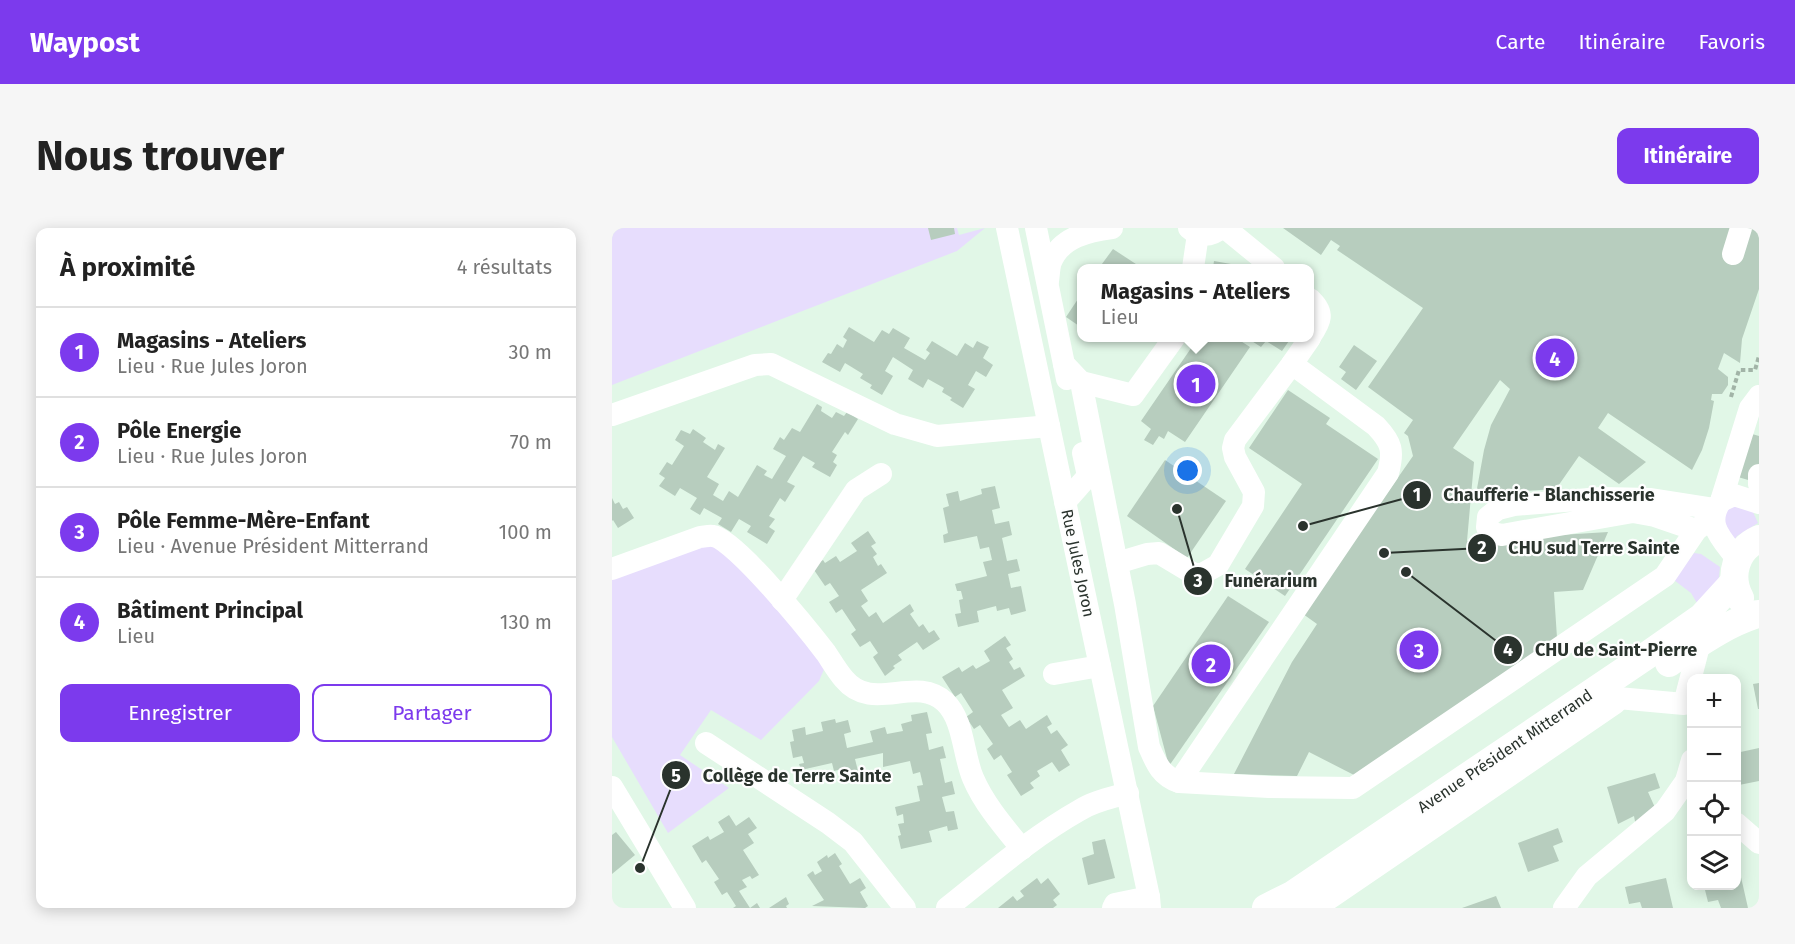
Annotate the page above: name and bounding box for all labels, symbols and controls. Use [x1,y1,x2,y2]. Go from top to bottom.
text: Waypost [30,26,140,59]
text: Carte [1496,29,1545,55]
text: Itinéraire [1578,29,1665,55]
text: Favoris [1698,29,1765,55]
button: Itinéraire [1617,128,1759,184]
text: Nous trouver [36,131,284,181]
text: À proximité [60,252,195,283]
text: 4 résultats [457,255,552,279]
popup [1077,264,1314,342]
text: Magasins - Ateliers [1101,278,1290,305]
text: Lieu [1101,305,1139,329]
text: Magasins - Ateliers [117,327,306,354]
pin: 4 [1536,336,1574,380]
text: 1 [75,340,84,364]
text: 30 m [508,340,552,364]
text: Lieu · Rue Jules Joron [117,354,308,378]
pin: 1 [1176,362,1216,406]
text: Pôle Energie [117,417,241,444]
text: 2 [74,430,85,454]
text: 70 m [510,430,552,454]
text: Lieu · Rue Jules Joron [117,444,308,468]
your location [1173,456,1202,485]
callout: Chaufferie - Blanchisserie [1402,477,1667,513]
text: 1 [1413,484,1421,506]
text: Chaufferie - Blanchisserie [1443,484,1655,506]
text: Pôle Femme-Mère-Enfant [117,507,370,534]
street label: Rue Jules Joron [1057,507,1099,619]
text: 3 [74,520,85,544]
text: 100 m [499,520,552,544]
callout: CHU sud Terre Sainte [1467,530,1692,566]
text: Lieu · Avenue Président Mitterrand [117,534,429,558]
text: 2 [1477,537,1487,559]
text: CHU sud Terre Sainte [1508,537,1680,559]
callout: Funérarium [1183,563,1330,599]
text: 3 [1192,570,1203,592]
text: Funérarium [1225,570,1318,592]
text: Bâtiment Principal [117,597,303,624]
text: 4 [74,610,85,634]
text: 130 m [500,610,552,634]
text: Lieu [117,624,155,648]
pin: 3 [1400,628,1438,672]
callout: CHU de Saint-Pierre [1493,632,1709,668]
text: 4 [1503,639,1513,661]
text: CHU de Saint-Pierre [1535,639,1697,661]
pin: 2 [1192,642,1230,686]
map controls [1687,674,1741,890]
button: + [1687,674,1741,728]
button: Enregistrer [60,684,300,742]
button: Partager [312,684,552,742]
street label: Avenue Président Mitterrand [1414,685,1596,817]
button: − [1687,728,1741,782]
callout: Collège de Terre Sainte [661,757,903,793]
text: 5 [671,765,681,787]
text: Collège de Terre Sainte [703,765,891,787]
button: locate [1687,782,1741,836]
button: layers [1687,836,1741,890]

